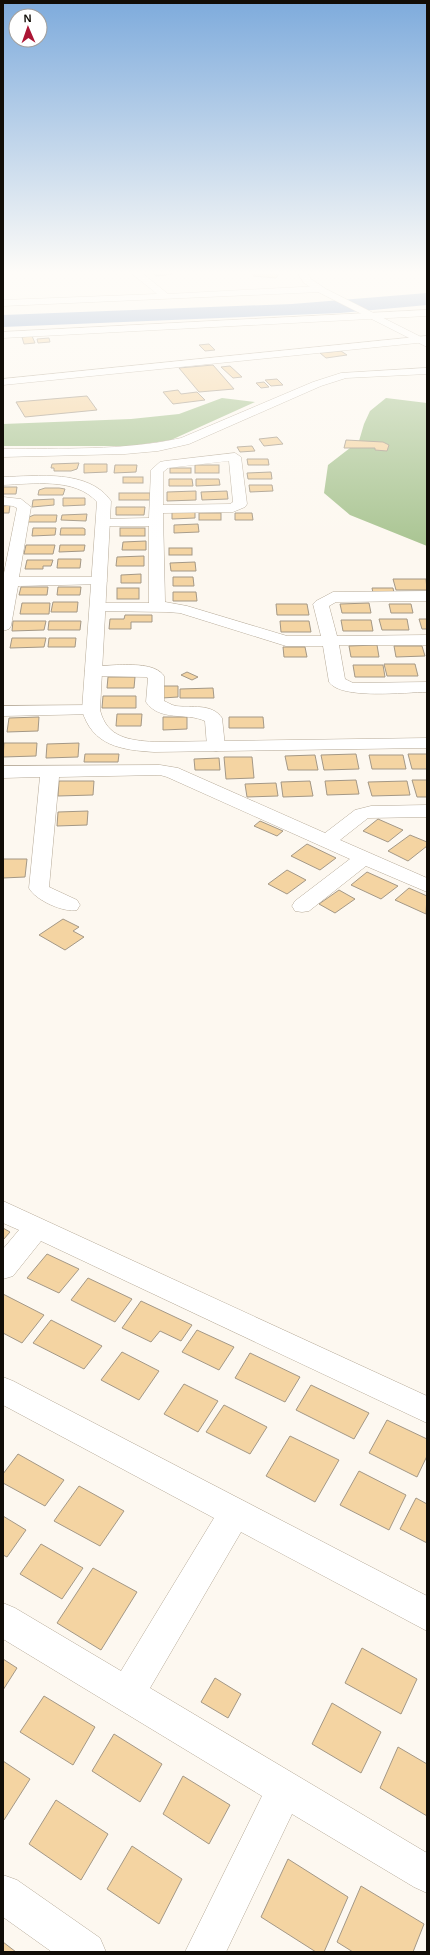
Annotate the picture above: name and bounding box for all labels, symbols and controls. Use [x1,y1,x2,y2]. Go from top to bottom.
north arrow [8,8,48,48]
text: N [23,12,32,24]

